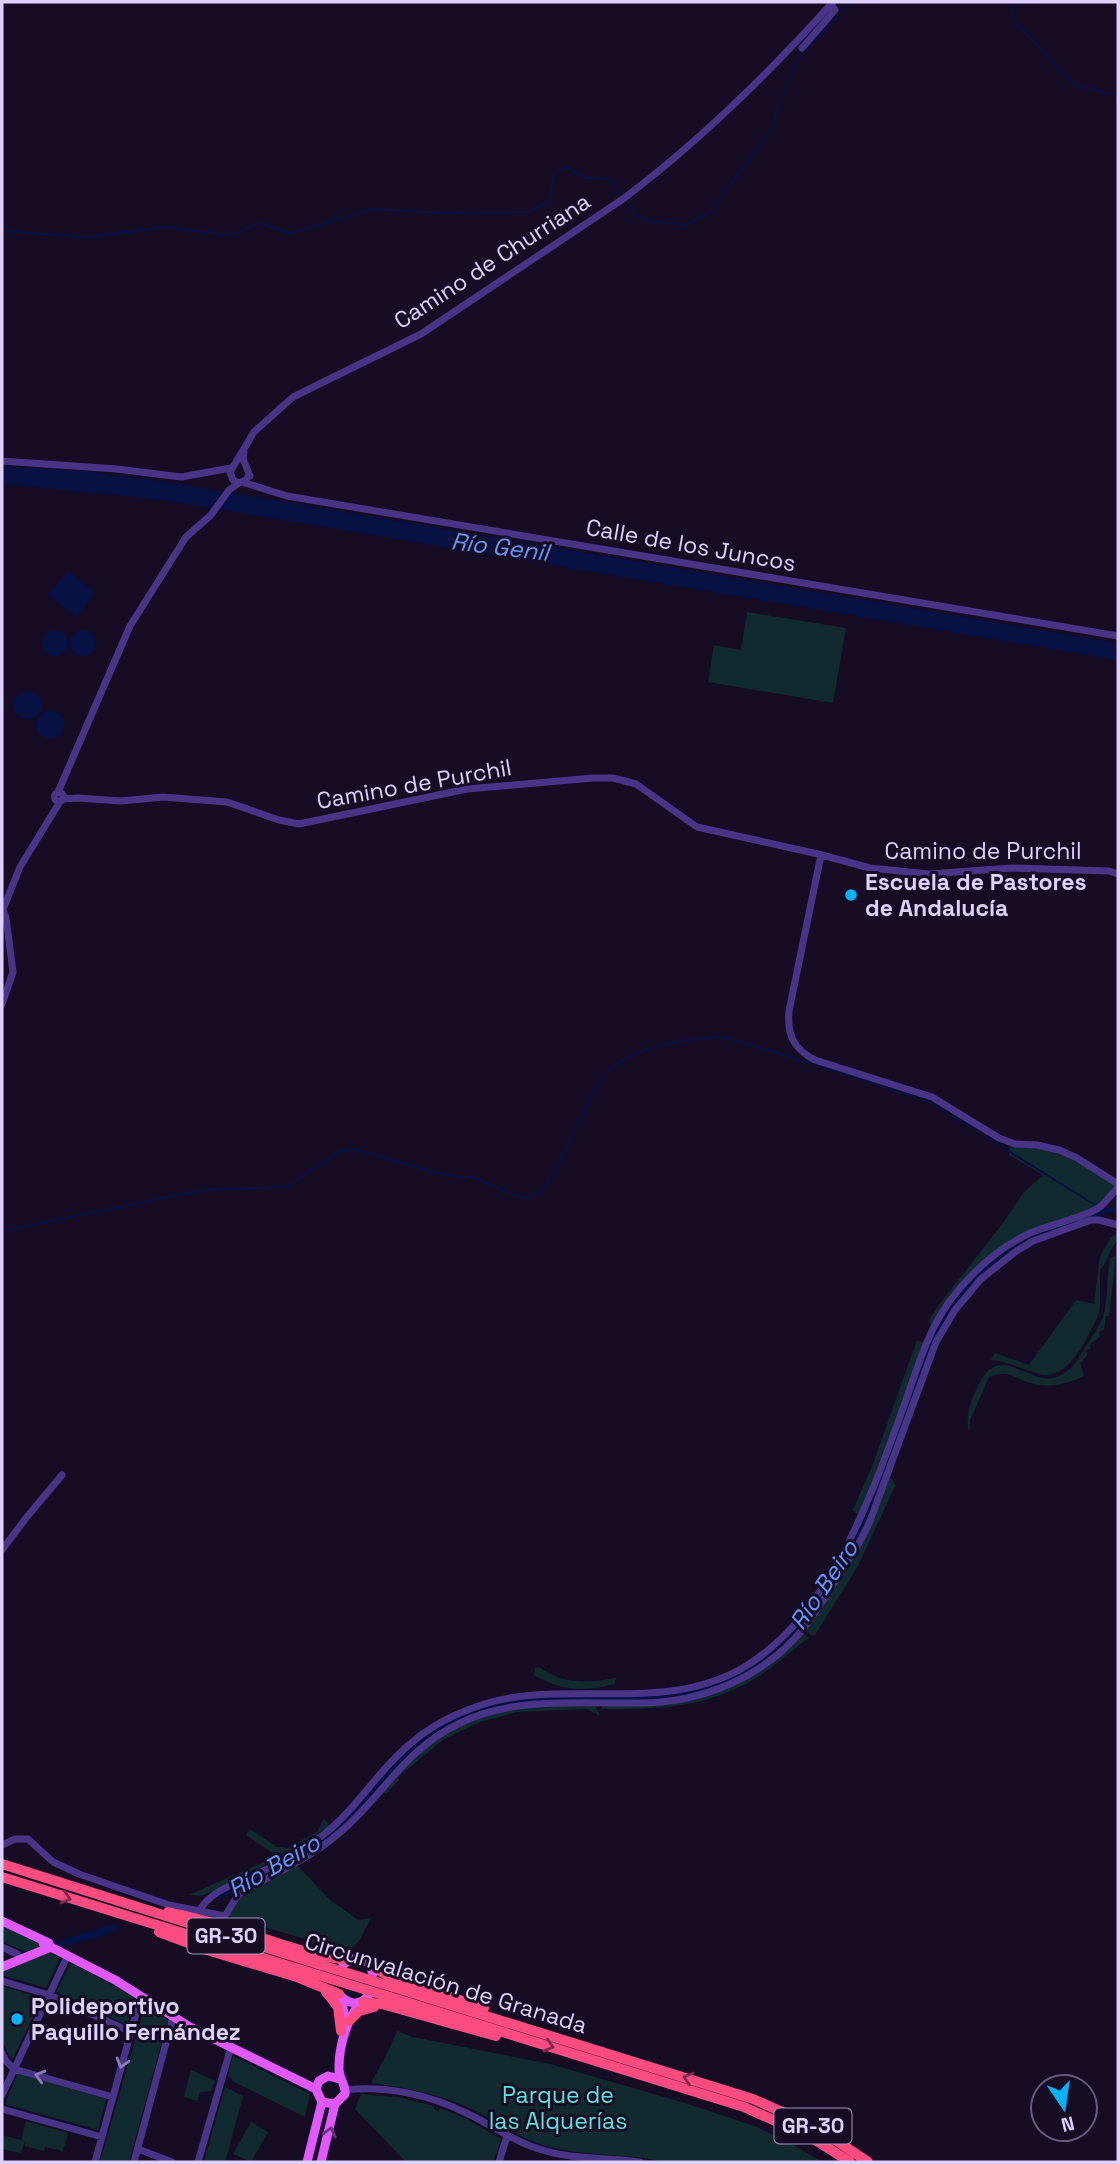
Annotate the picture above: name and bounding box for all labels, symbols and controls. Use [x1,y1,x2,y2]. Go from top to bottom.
street label: Camino de Churriana [388,186,596,336]
street label: Calle de los Juncos [584,512,798,578]
water label: Río Genil [449,525,554,568]
street label: Camino de Purchil [314,752,514,816]
street label: Camino de Purchil [884,836,1082,866]
place label: Escuela de Pastores de Andalucía [865,867,1087,923]
marker: Escuela de Pastores de Andalucía [843,887,859,903]
water label: Río Beiro [782,1533,865,1635]
water label: Río Beiro [222,1826,326,1904]
one-way arrow [60,1890,72,1905]
road number: GR-30 [188,1918,264,1954]
street label: Circunvalación de Granada [301,1926,591,2040]
place label: Polideportivo Paquillo Fernández [31,1991,241,2047]
marker: Polideportivo Paquillo Fernández [9,2011,25,2027]
one-way arrow [543,2038,555,2053]
one-way arrow [116,2057,131,2069]
one-way arrow [34,2070,46,2084]
one-way arrow [682,2071,694,2086]
north arrow [1029,2073,1099,2143]
park label: Parque de las Alquerías [489,2080,627,2136]
road number: GR-30 [774,2108,852,2144]
text: N [1059,2110,1077,2138]
one-way arrow [322,2126,336,2138]

